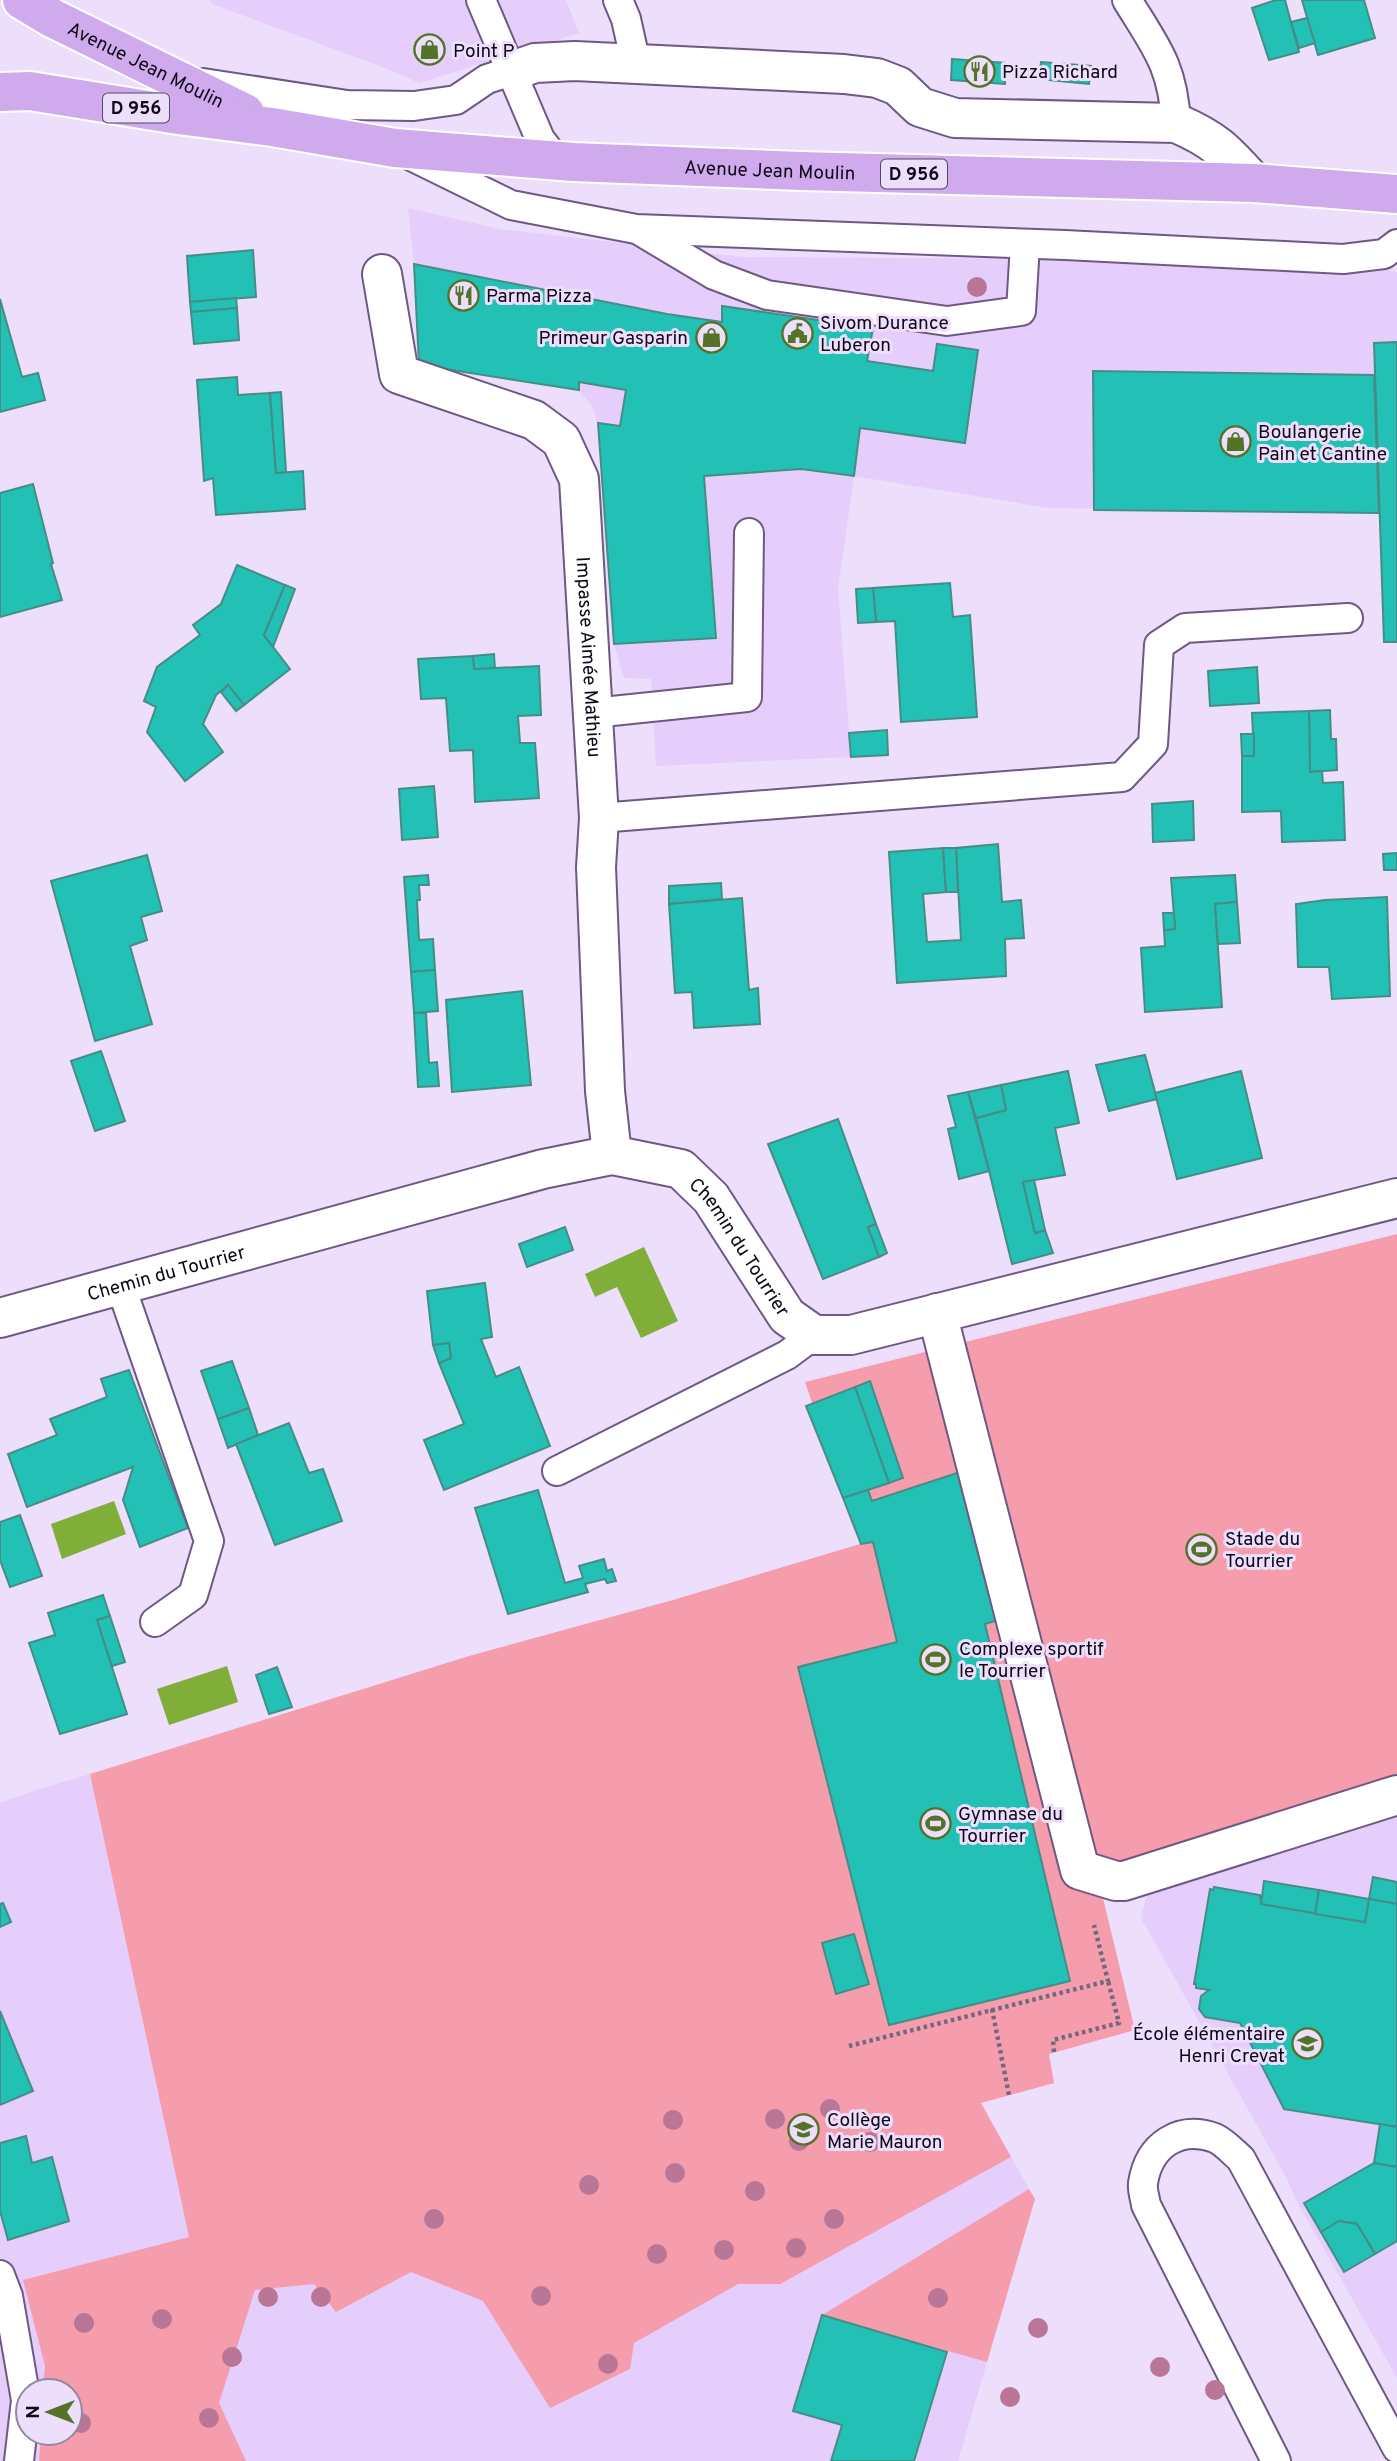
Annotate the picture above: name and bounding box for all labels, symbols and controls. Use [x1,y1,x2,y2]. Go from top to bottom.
street label: Avenue Jean Moulin [63,18,227,115]
shop icon: Point P [413,33,447,67]
place label: Point P [453,40,515,64]
restaurant icon: Pizza Richard [962,54,996,88]
place label: Pizza Richard [1002,61,1118,85]
road number: D 956 [103,94,169,122]
street label: Avenue Jean Moulin [684,156,856,186]
road number: D 956 [881,160,947,188]
restaurant icon: Parma Pizza [446,278,480,312]
place label: Parma Pizza [486,285,592,309]
place label: Sivom Durance Luberon [820,312,949,358]
public building icon: Sivom Durance Luberon [780,316,814,350]
shop icon: Primeur Gasparin [694,320,728,354]
place label: Primeur Gasparin [539,327,688,351]
place label: Boulangerie Pain et Cantine [1258,421,1387,467]
shop icon: Boulangerie Pain et Cantine [1218,425,1252,459]
street label: Impasse Aimée Mathieu [570,556,605,758]
street label: Chemin du Tourrier [683,1173,794,1322]
street label: Chemin du Tourrier [85,1241,249,1308]
place label: Stade du Tourrier [1225,1528,1300,1574]
sports icon: Stade du Tourrier [1185,1532,1219,1566]
place label: Complexe sportif le Tourrier [959,1638,1104,1684]
sports icon: Complexe sportif le Tourrier [919,1642,953,1676]
place label: Gymnase du Tourrier [958,1803,1063,1849]
sports icon: Gymnase du Tourrier [918,1807,952,1841]
place label: École élémentaire Henri Crevat [1133,2022,1285,2069]
school or university icon: École élémentaire Henri Crevat [1291,2027,1325,2061]
place label: Collège Marie Mauron [827,2109,942,2155]
school or university icon: Collège Marie Mauron [787,2113,821,2147]
north arrow [14,2377,84,2447]
text: N [22,2405,46,2419]

